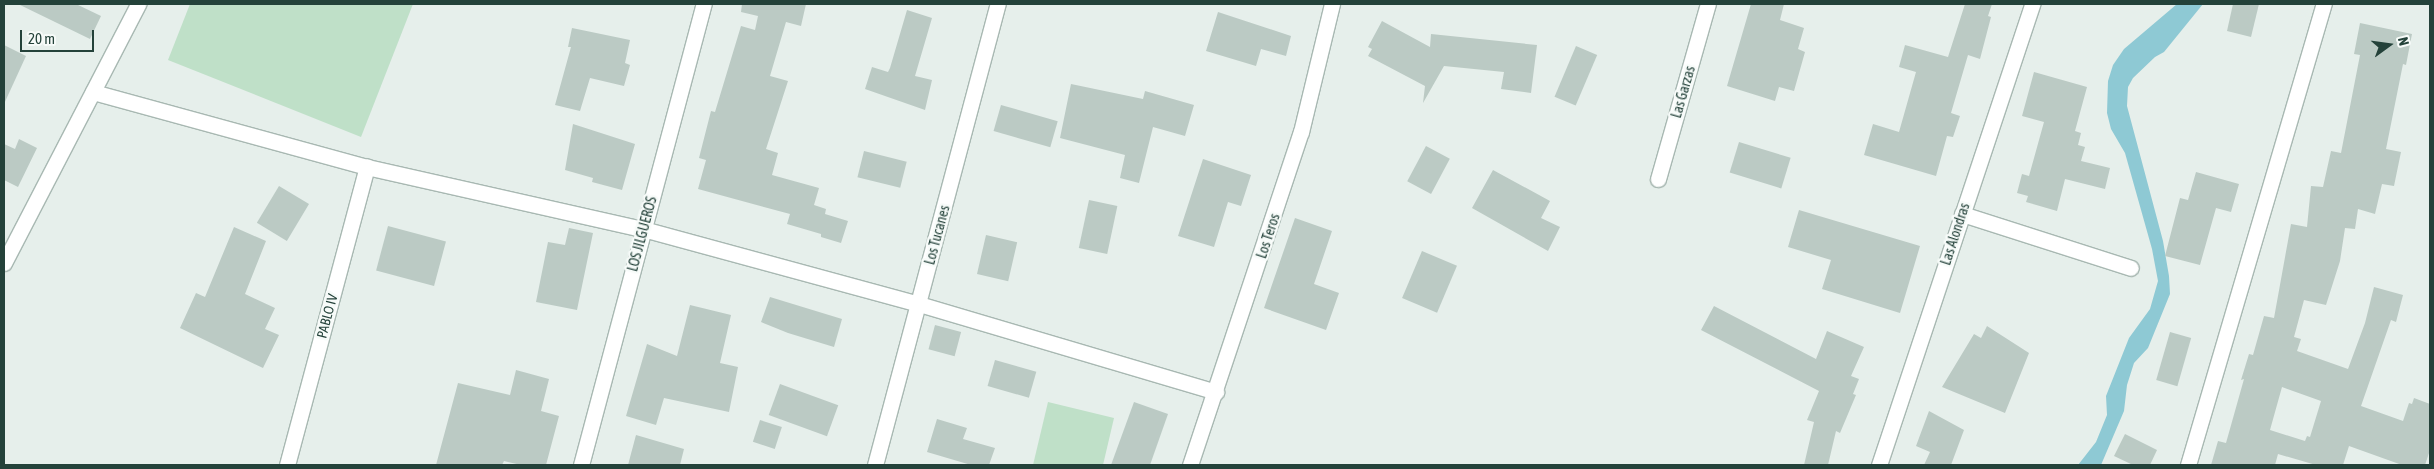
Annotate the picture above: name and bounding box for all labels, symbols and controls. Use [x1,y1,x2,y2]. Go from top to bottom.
scale bar [22,20,96,52]
north arrow [2364,20,2414,70]
text: 20 m [28,30,55,47]
text: N [2395,35,2412,47]
street label: Las Garzas [1668,64,1698,120]
street label: LOS JILGUEROS [624,195,660,273]
street label: Las Alondras [1937,201,1973,267]
street label: Los Tucanes [921,203,953,267]
street label: Los Teros [1253,211,1283,261]
street label: PABLO IV [313,292,341,340]

